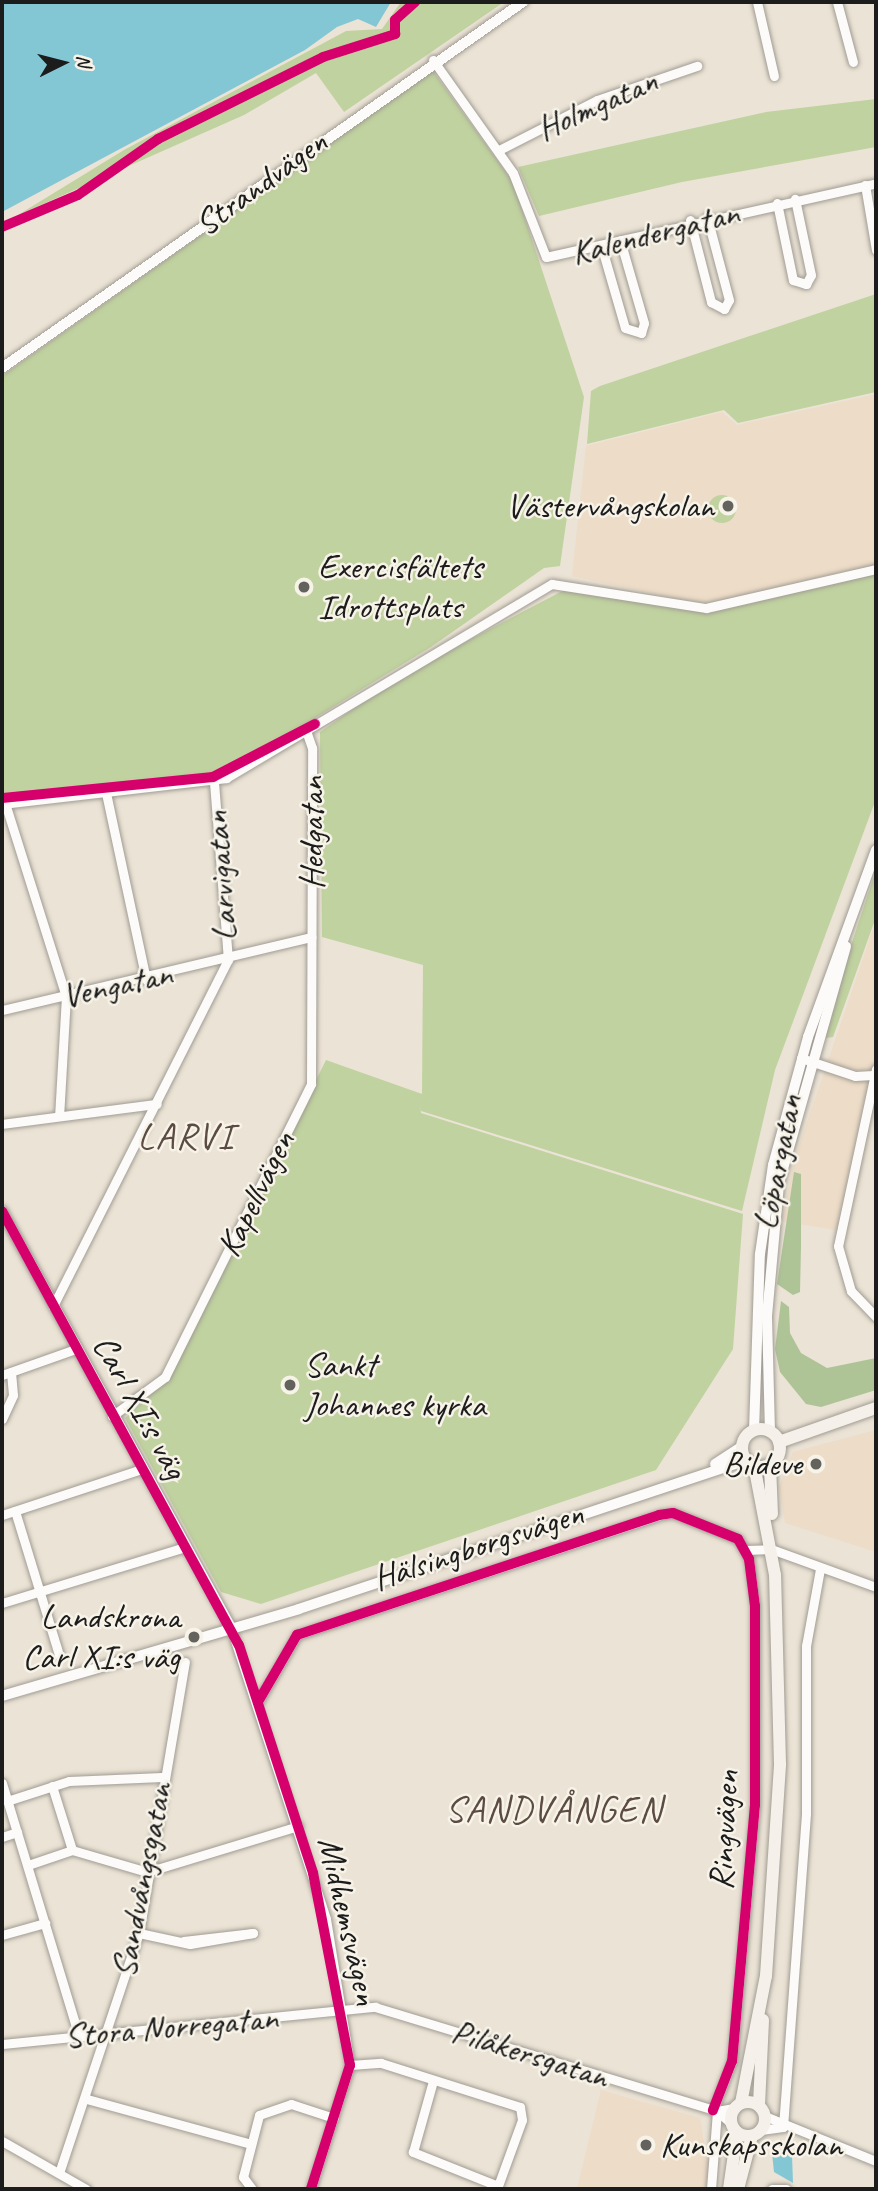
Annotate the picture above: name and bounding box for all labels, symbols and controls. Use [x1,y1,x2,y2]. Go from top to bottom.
north arrow [28,28,98,98]
text: N [71,54,96,68]
street label: Holmgatan [530,60,664,150]
street label: Strandvägen [187,121,335,245]
street label: Kalendergatan [567,192,743,274]
place label: Västervångskolan [506,485,714,527]
marker: Västervångskolan [720,498,736,514]
place label: Exercisfältets Idrottsplats [318,546,482,628]
marker: Exercisfältets Idrottsplats [296,579,312,595]
street label: Hedgatan [291,777,333,889]
street label: Larvigatan [196,810,246,942]
street label: Vengatan [58,953,176,1017]
street label: Löpargatan [744,1091,812,1233]
district label: LARVI [139,1114,233,1158]
street label: Kapellvägen [208,1124,304,1264]
street label: Carl XI:s väg [83,1328,197,1486]
place label: Sankt Johannes kyrka [304,1344,486,1426]
marker: Sankt Johannes kyrka [282,1377,298,1393]
place label: Bildeve [723,1443,802,1485]
marker: Bildeve [808,1456,824,1472]
street label: Hälsingborgsvägen [368,1492,588,1600]
place label: Landskrona Carl XI:s väg [23,1596,180,1678]
marker: Landskrona Carl XI:s väg [186,1629,202,1645]
street label: Ringvägen [700,1769,748,1891]
street label: Sandvångsgatan [103,1779,181,1981]
district label: SANDVÅNGEN [447,1787,661,1831]
street label: Midhemsvägen [308,1833,388,2009]
street label: Stora Norregatan [62,1997,280,2057]
street label: Pilåkersgatan [447,2010,613,2098]
place label: Kunskapsskolan [660,2124,842,2166]
marker: Kunskapsskolan [638,2137,654,2153]

